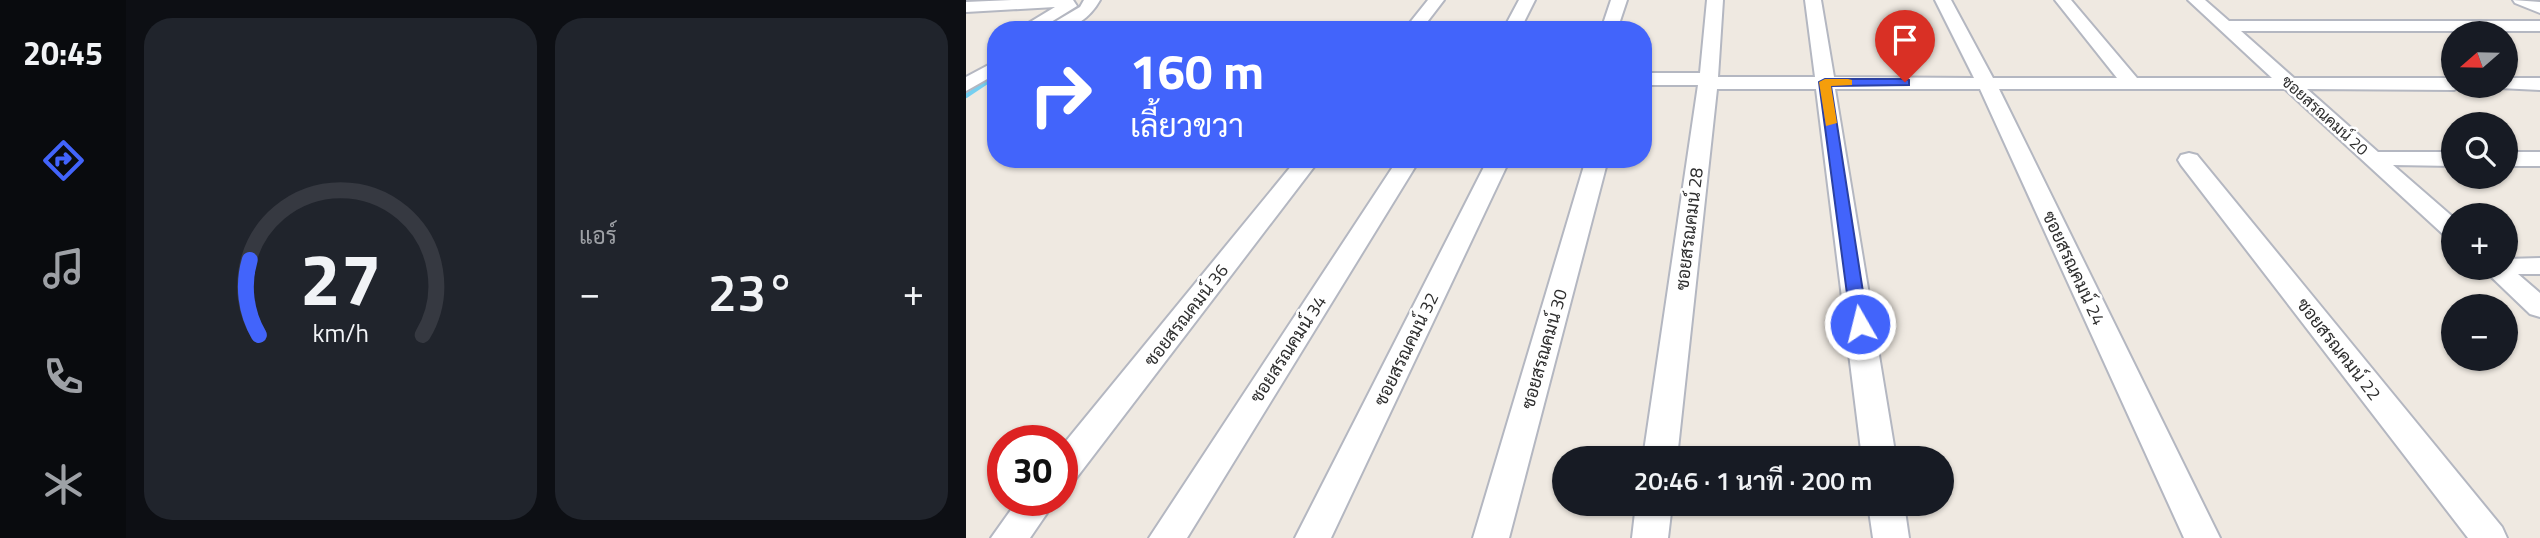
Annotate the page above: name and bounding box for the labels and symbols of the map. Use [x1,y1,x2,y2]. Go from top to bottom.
pin [1875,10,1935,82]
north arrow [2441,21,2518,98]
street label: ซอยสรณคมน์ 20 [2276,69,2374,161]
street label: ซอยสรณคมน์ 28 [1668,166,1710,292]
street label: ซอยสรณคมน์ 24 [2036,206,2112,330]
street label: ซอยสรณคมน์ 36 [1137,258,1235,372]
street label: ซอยสรณคมน์ 30 [1514,286,1574,412]
position arrow [1823,287,1897,361]
street label: ซอยสรณคมน์ 32 [1367,288,1445,410]
street label: ซอยสรณคมน์ 34 [1243,290,1333,408]
street label: ซอยสรณคมน์ 22 [2290,292,2388,406]
speed limit sign: 30 [987,425,1078,516]

